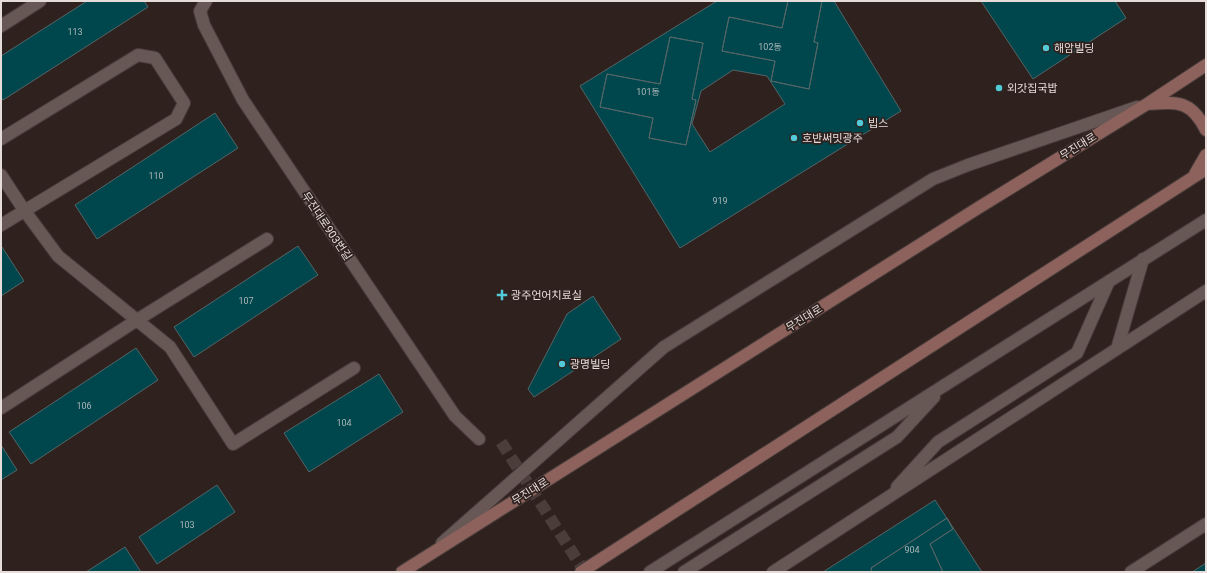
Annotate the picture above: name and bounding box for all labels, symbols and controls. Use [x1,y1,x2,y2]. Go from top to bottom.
house number: 113 [67,27,83,37]
house number: 102동 [758,42,782,52]
place label: 해암빌딩 [1054,42,1094,55]
marker: 해암빌딩 [1041,43,1051,53]
place label: 외갓집국밥 [1007,82,1058,95]
marker: 외갓집국밥 [994,83,1004,93]
house number: 101동 [636,87,660,97]
place label: 빕스 [868,117,888,130]
marker: 빕스 [855,118,865,128]
street label: 무진대로 [1058,130,1099,163]
place label: 호반써밋광주 [802,132,863,145]
marker: 호반써밋광주 [789,133,799,143]
house number: 110 [148,171,164,181]
street label: 무진대로903번길 [299,190,354,263]
house number: 919 [712,196,728,206]
marker: 광주언어치료실 [496,289,508,301]
place label: 광주언어치료실 [511,289,582,302]
house number: 107 [238,296,254,306]
street label: 무진대로 [784,302,825,335]
place label: 광명빌딩 [570,358,610,371]
marker: 광명빌딩 [557,359,567,369]
house number: 106 [76,401,92,411]
house number: 104 [336,418,352,428]
street label: 무진대로 [510,475,551,508]
house number: 103 [179,520,195,530]
house number: 904 [904,545,920,555]

